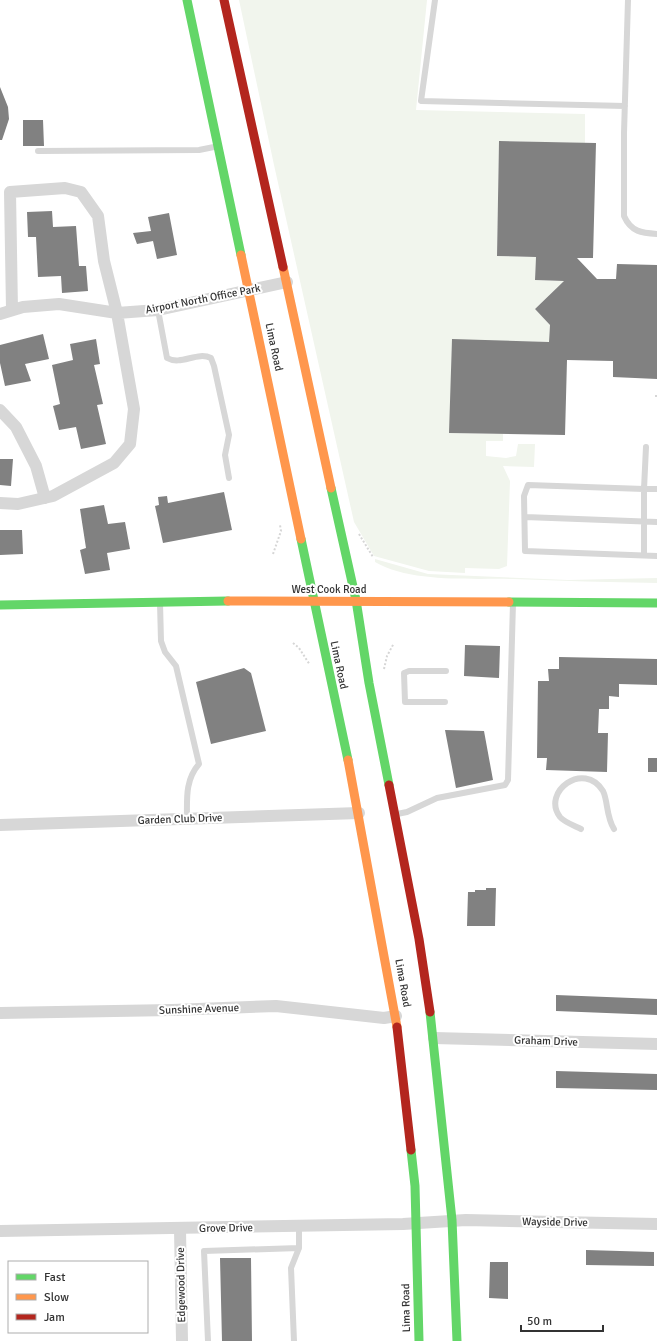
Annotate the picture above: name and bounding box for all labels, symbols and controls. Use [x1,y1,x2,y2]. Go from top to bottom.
street label: Airport North Office Park [144,281,262,317]
street label: Lima Road [263,322,285,372]
street label: West Cook Road [292,583,367,596]
street label: Lima Road [328,640,350,690]
street label: Garden Club Drive [137,811,223,827]
street label: Lima Road [392,958,414,1008]
street label: Sunshine Avenue [159,1001,239,1017]
street label: Graham Drive [514,1033,578,1049]
street label: Wayside Drive [522,1215,588,1229]
street label: Grove Drive [199,1221,253,1235]
street label: Edgewood Drive [174,1247,188,1323]
legend [8,1261,148,1333]
text: Fast [44,1270,65,1285]
street label: Lima Road [399,1283,413,1333]
text: Slow [44,1290,69,1305]
scale bar [521,1307,603,1333]
text: Jam [44,1310,65,1325]
text: 50 m [527,1314,552,1329]

